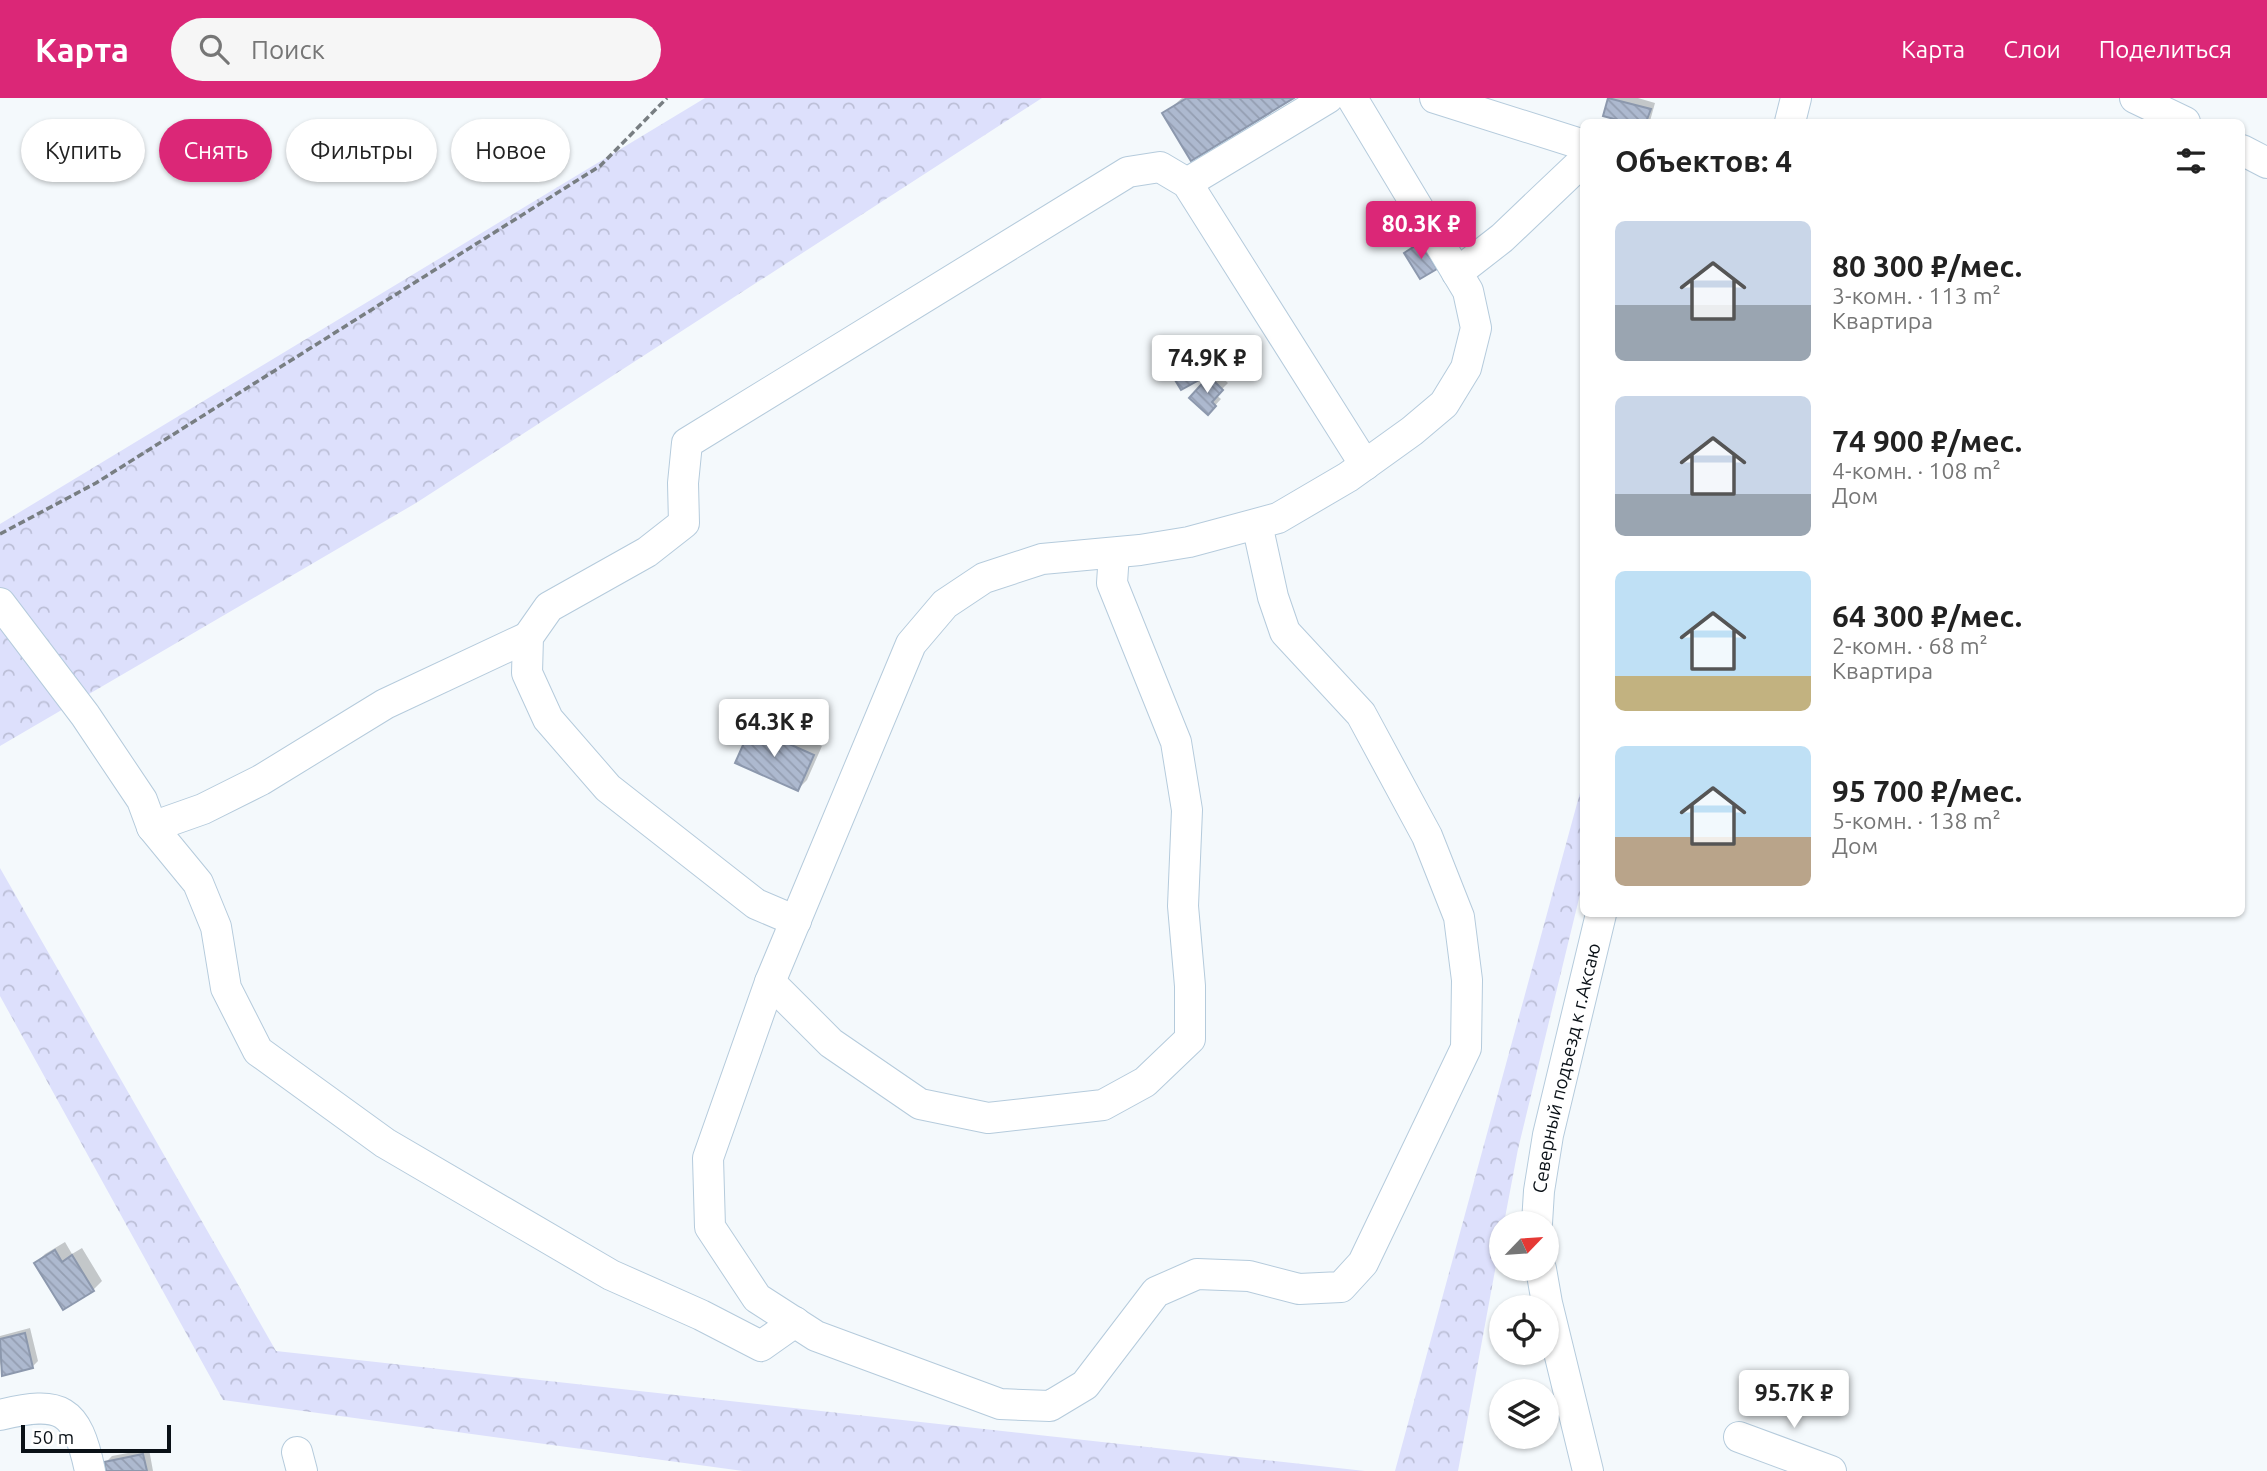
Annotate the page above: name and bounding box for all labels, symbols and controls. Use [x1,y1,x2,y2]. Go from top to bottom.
search box [171,18,661,81]
icon: search [195,30,233,68]
text: Карта [35,31,129,68]
text: Поиск [251,35,325,64]
text: Карта [1901,36,1965,63]
text: Слои [2003,36,2061,63]
text: Поделиться [2099,36,2232,63]
chip: Купить [21,119,145,182]
chip: Снять [159,119,272,182]
chip: Фильтры [286,119,437,182]
chip: Новое [451,119,570,182]
icon: filters [2172,142,2210,180]
text: Объектов: 4 [1615,144,1792,178]
pin: 80.3K ₽ [1356,202,1486,261]
text: 80.3K ₽ [1382,211,1460,236]
icon: home [1671,249,1755,333]
text: 80 300 ₽/мес. [1832,249,2022,283]
text: 3-комн. · 113 m² [1832,283,2001,308]
text: Квартира [1832,308,1933,333]
pin: 74.9K ₽ [1142,336,1272,395]
text: 74.9K ₽ [1168,345,1246,370]
icon: home [1671,424,1755,508]
text: 74 900 ₽/мес. [1832,424,2022,458]
text: 4-комн. · 108 m² [1832,458,2001,483]
text: Дом [1832,483,1878,508]
icon: home [1671,599,1755,683]
text: 64 300 ₽/мес. [1832,599,2022,633]
text: 2-комн. · 68 m² [1832,633,1988,658]
text: Квартира [1832,658,1933,683]
pin: 64.3K ₽ [709,700,839,759]
text: 64.3K ₽ [735,709,813,734]
icon: home [1671,774,1755,858]
text: 95 700 ₽/мес. [1832,774,2022,808]
text: 5-комн. · 138 m² [1832,808,2001,833]
text: Дом [1832,833,1878,858]
street label: Северный подъезд к г.Аксаю [1528,941,1605,1195]
north arrow [1489,1211,1559,1281]
map controls [1489,1211,1559,1449]
button: locate [1489,1295,1559,1365]
pin: 95.7K ₽ [1729,1370,1859,1430]
button: layers [1489,1379,1559,1449]
text: 95.7K ₽ [1755,1380,1833,1405]
scale bar [21,1422,172,1454]
text: 50 m [32,1426,74,1448]

